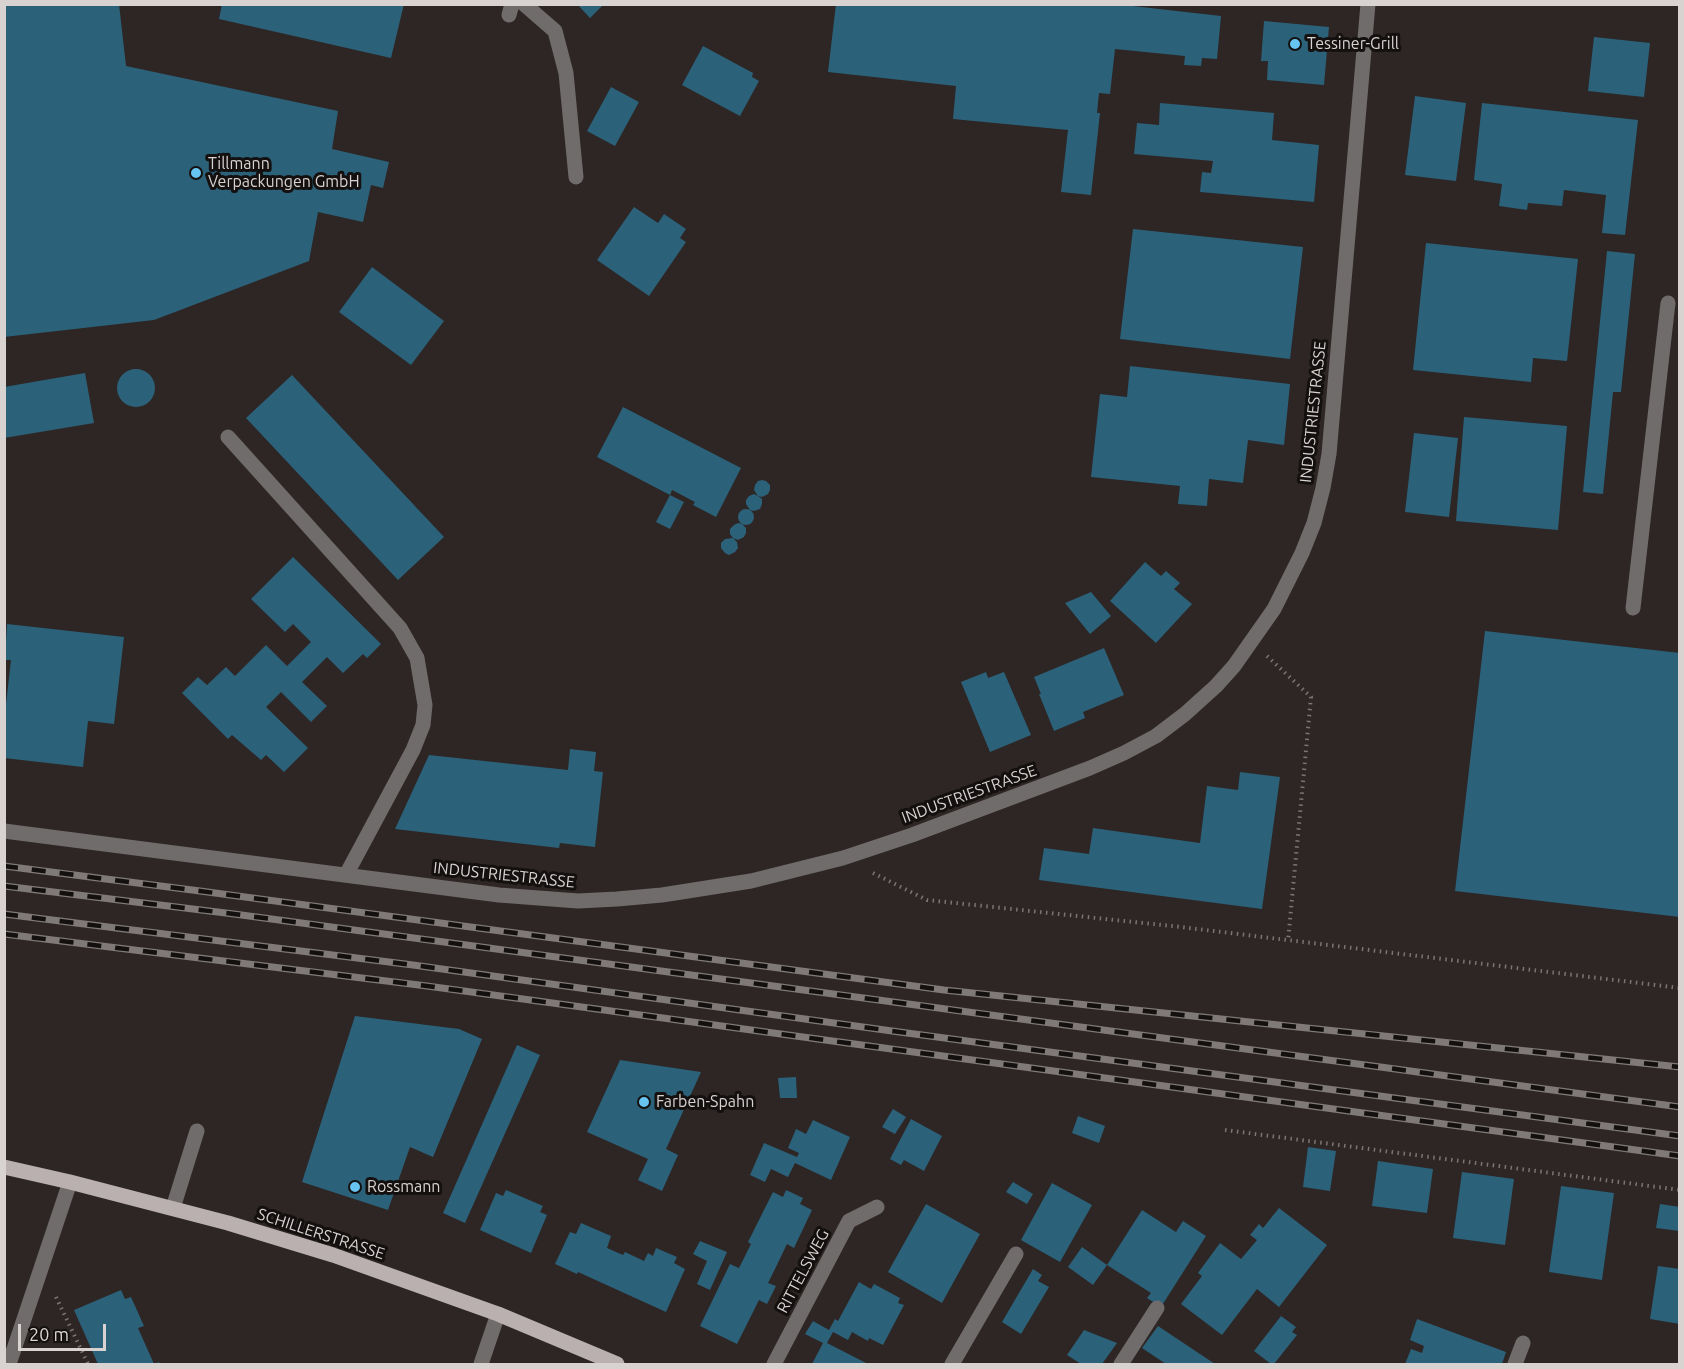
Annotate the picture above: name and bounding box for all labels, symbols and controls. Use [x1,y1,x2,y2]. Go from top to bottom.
place label: Tessiner-Grill [1307,34,1399,54]
marker: Tessiner-Grill [1288,37,1302,51]
place label: Tillmann Verpackungen GmbH [208,154,360,192]
marker: Tillmann Verpackungen GmbH [189,166,203,180]
street label: INDUSTRIESTRASSE [1296,340,1330,484]
street label: INDUSTRIESTRASSE [899,761,1039,827]
street label: INDUSTRIESTRASSE [432,858,576,892]
place label: Farben-Spahn [656,1092,754,1112]
marker: Farben-Spahn [637,1095,651,1109]
place label: Rossmann [367,1177,440,1197]
marker: Rossmann [348,1180,362,1194]
street label: SCHILLERSTRASSE [255,1204,387,1264]
street label: RITTELSWEG [773,1226,833,1316]
scale bar [21,1312,110,1350]
text: 20 m [29,1324,69,1344]

